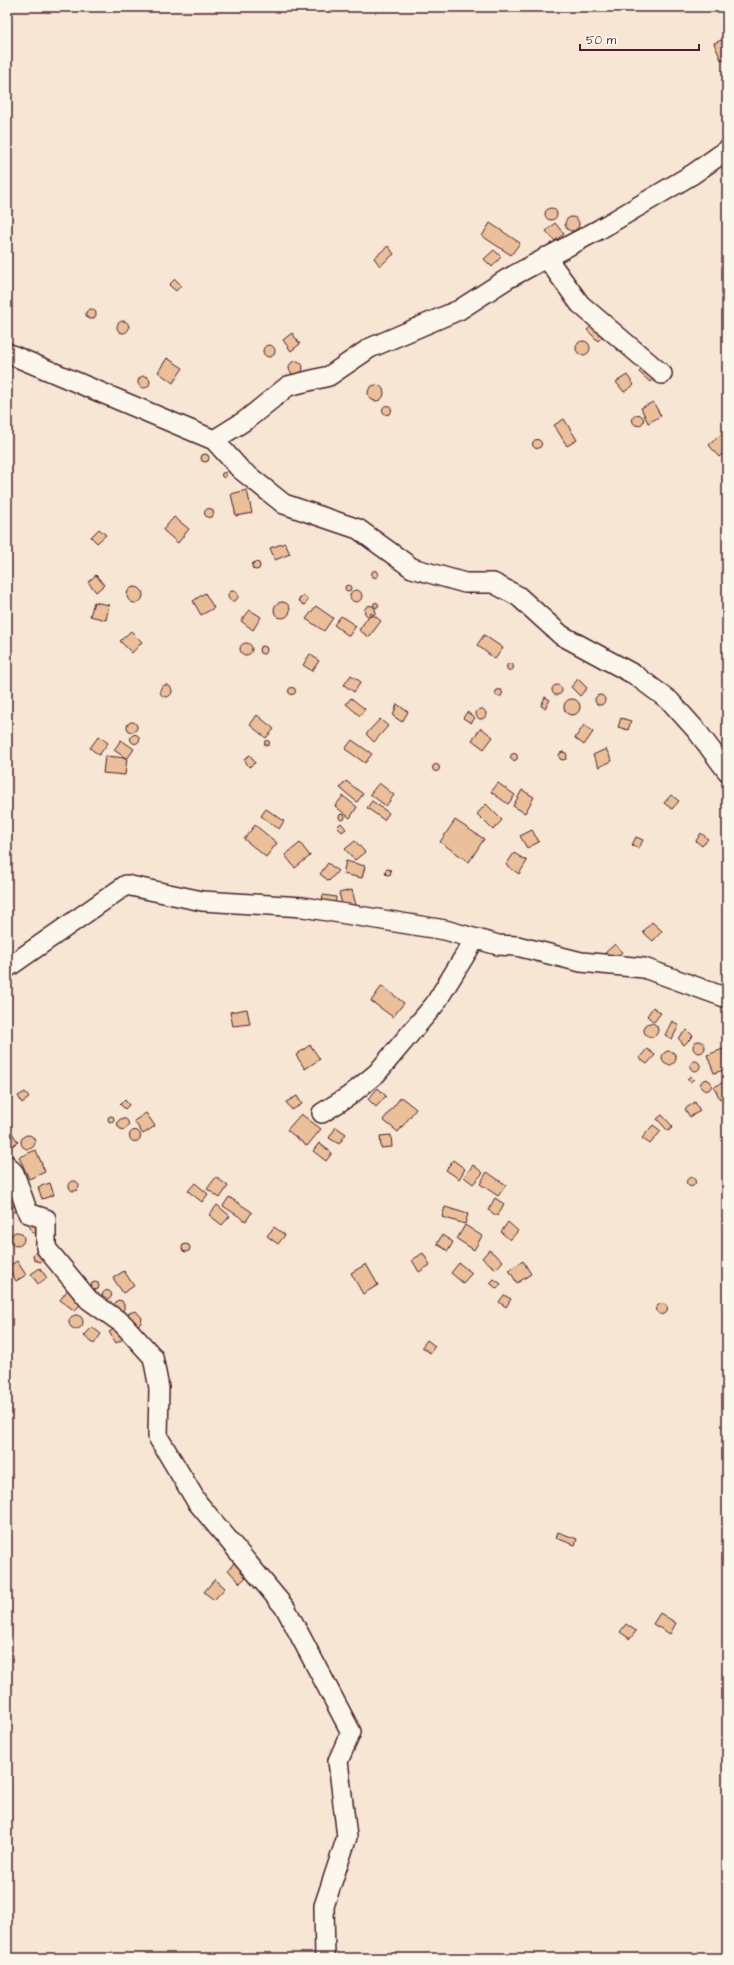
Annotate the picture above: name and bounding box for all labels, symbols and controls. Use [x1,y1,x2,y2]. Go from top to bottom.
scale bar [580,26,699,52]
text: 50 m [586,32,617,49]

